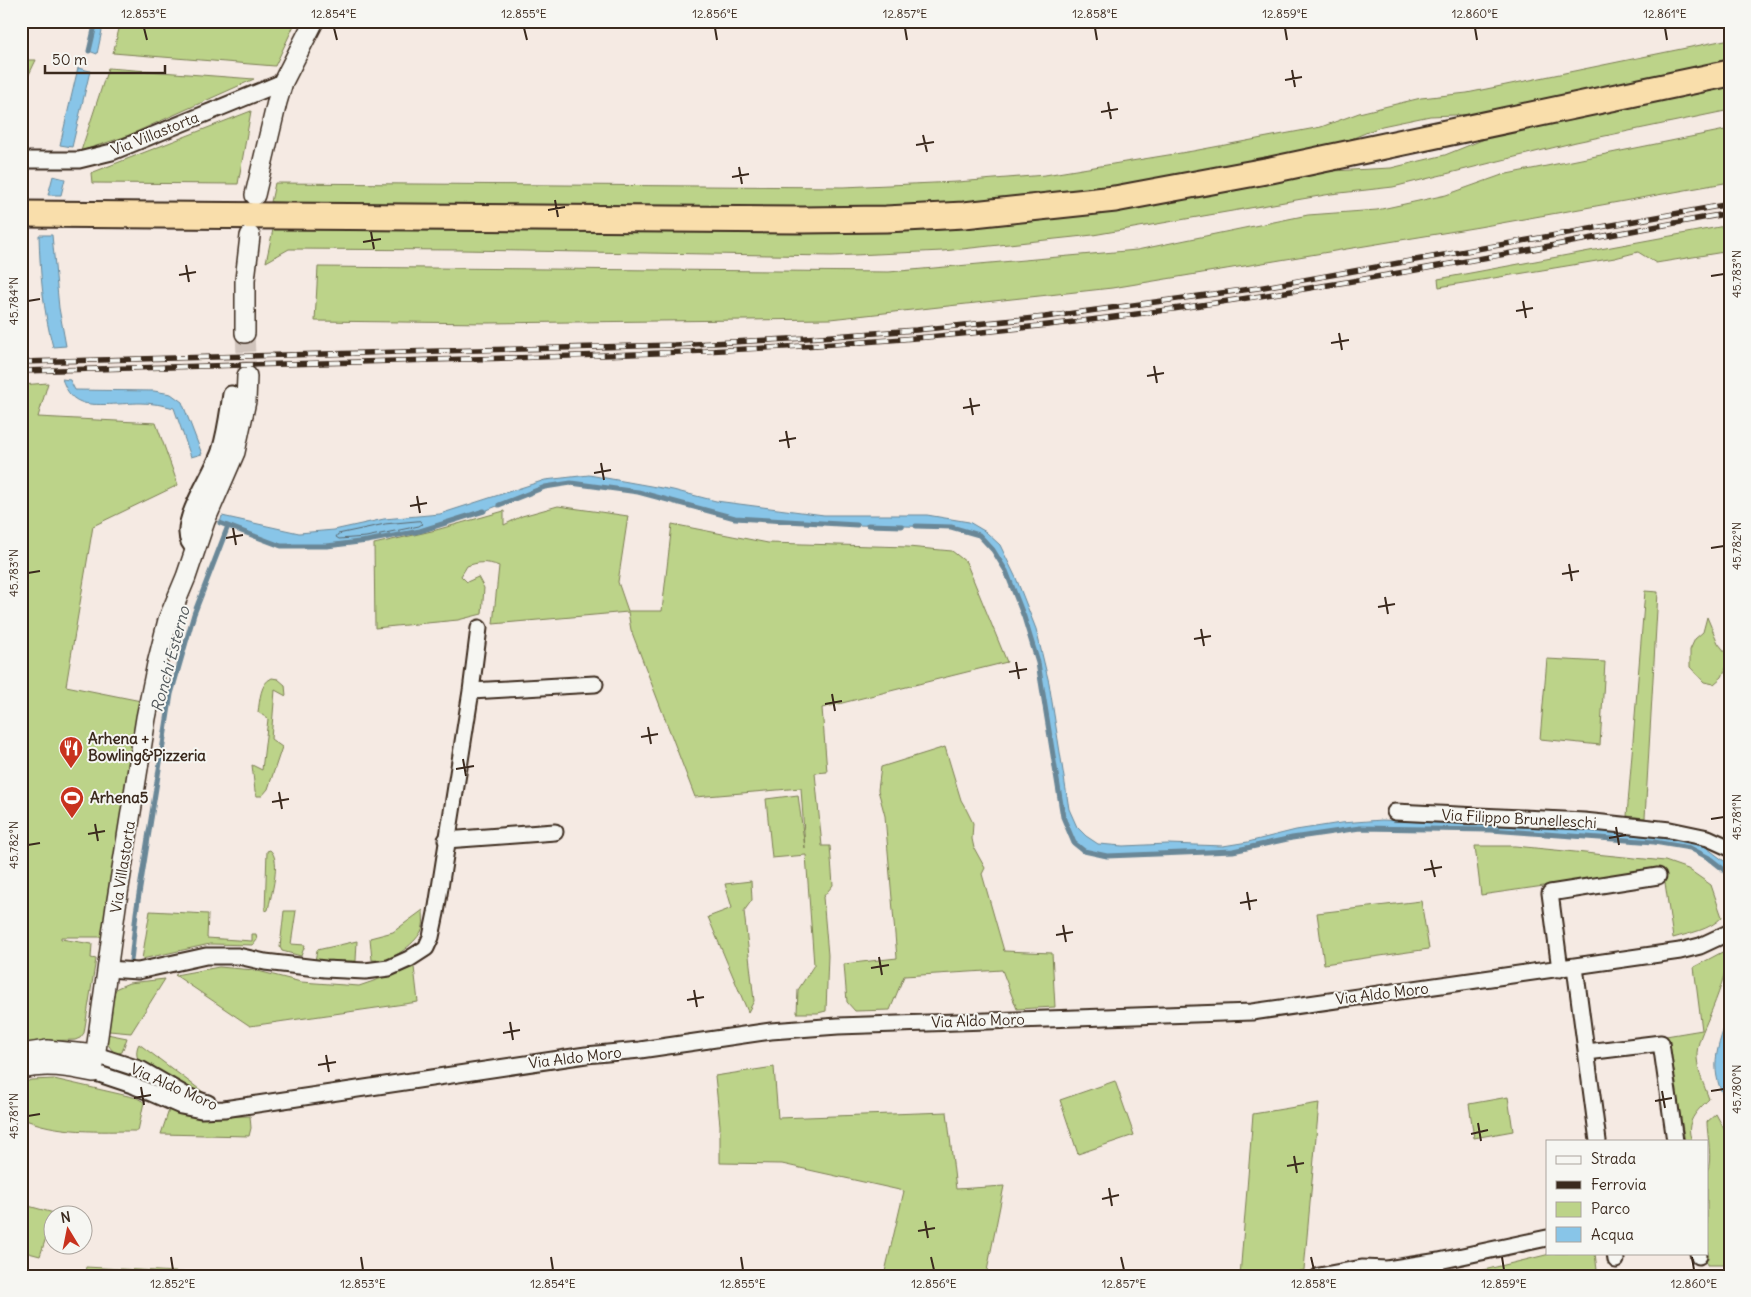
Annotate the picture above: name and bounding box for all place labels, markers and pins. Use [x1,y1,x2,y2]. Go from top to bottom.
place label: Arhena + Bowling&Pizzeria [88,729,206,766]
restaurant icon: Arhena + Bowling&Pizzeria [58,735,84,769]
sports icon: Arhena5 [59,785,85,819]
place label: Arhena5 [90,788,149,807]

